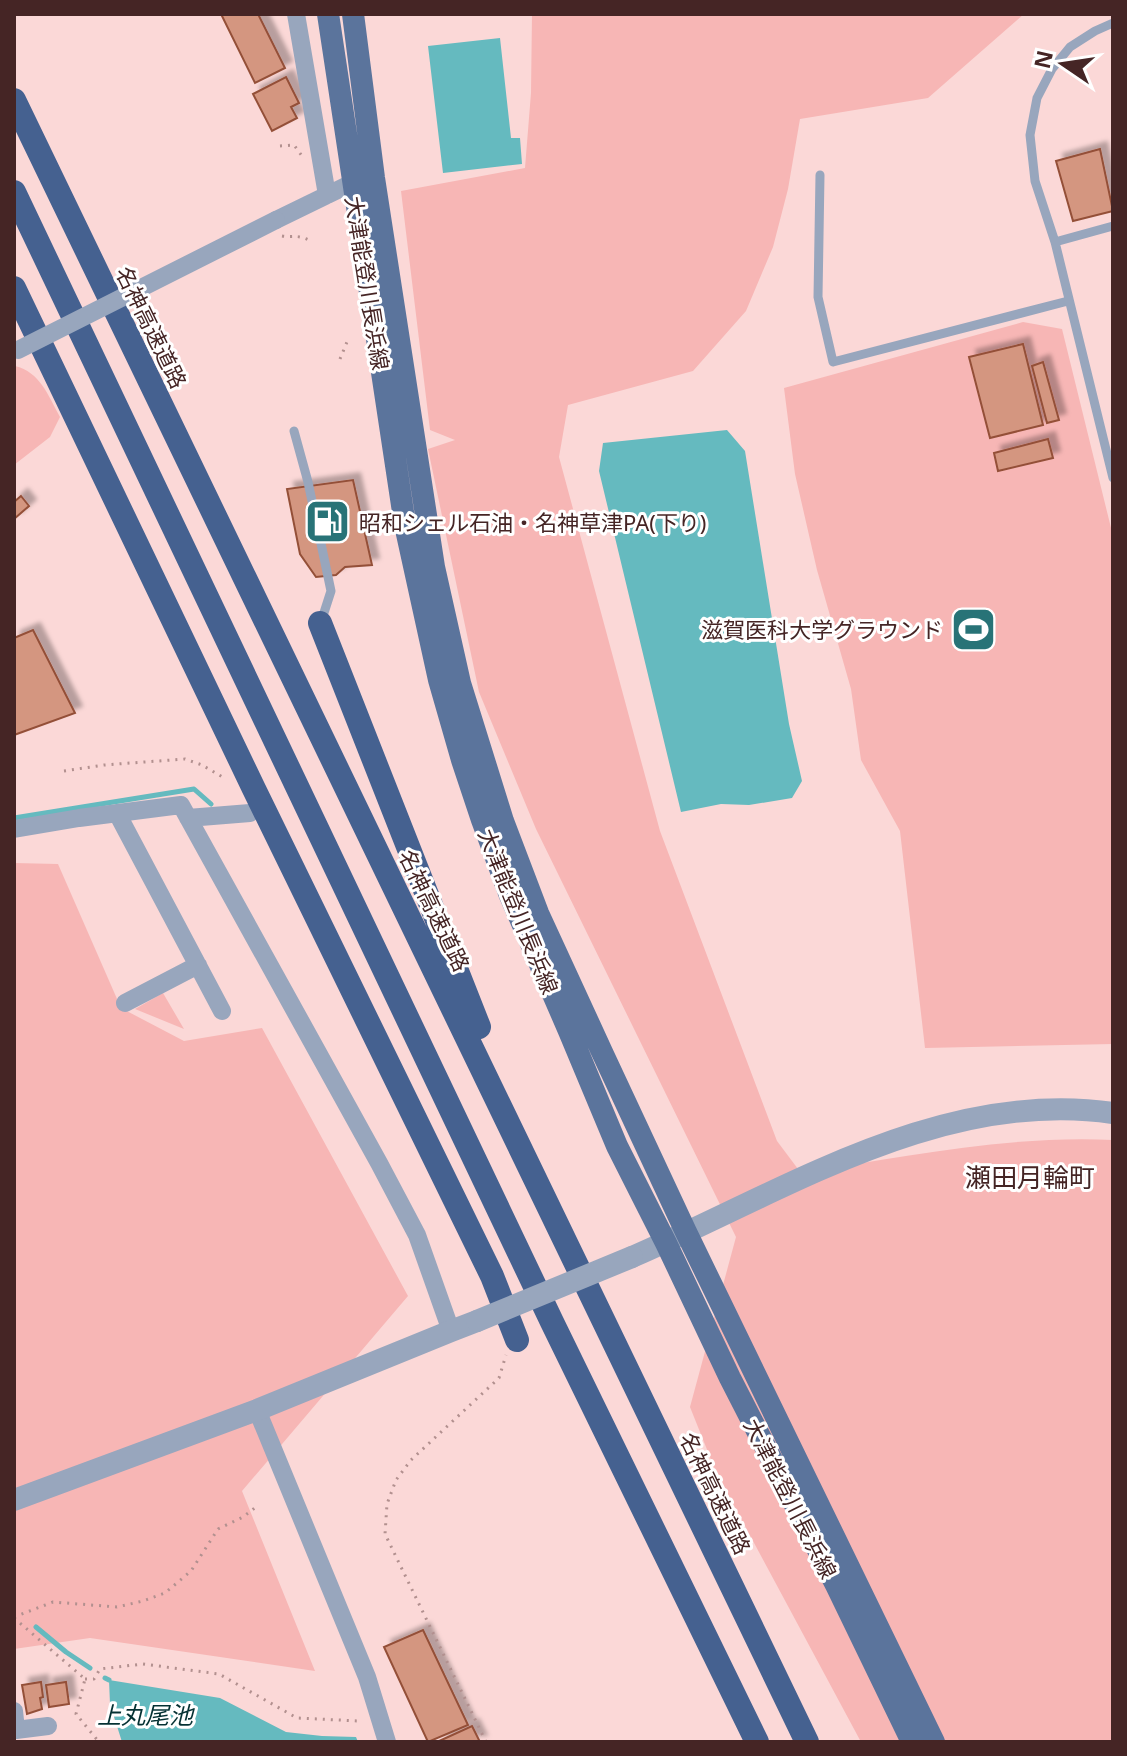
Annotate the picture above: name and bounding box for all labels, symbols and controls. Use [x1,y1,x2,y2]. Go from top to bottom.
north arrow [1023,24,1103,104]
text: N [1026,47,1059,71]
street label: 大津能登川長浜線 [339,194,397,372]
street label: 名神高速道路 [110,261,194,393]
fuel station icon: 昭和シェル石油・名神草津PA(下り) [304,498,352,546]
place label: 昭和シェル石油・名神草津PA(下り) [359,507,706,537]
sports icon: 滋賀医科大学グラウンド [950,605,998,653]
place label: 滋賀医科大学グラウンド [701,614,943,644]
street label: 大津能登川長浜線 [472,824,566,998]
street label: 名神高速道路 [393,844,477,976]
district label: 瀬田月輪町 [965,1159,1095,1195]
street label: 大津能登川長浜線 [738,1413,844,1583]
street label: 名神高速道路 [674,1427,758,1559]
water label: 上丸尾池 [97,1698,195,1731]

